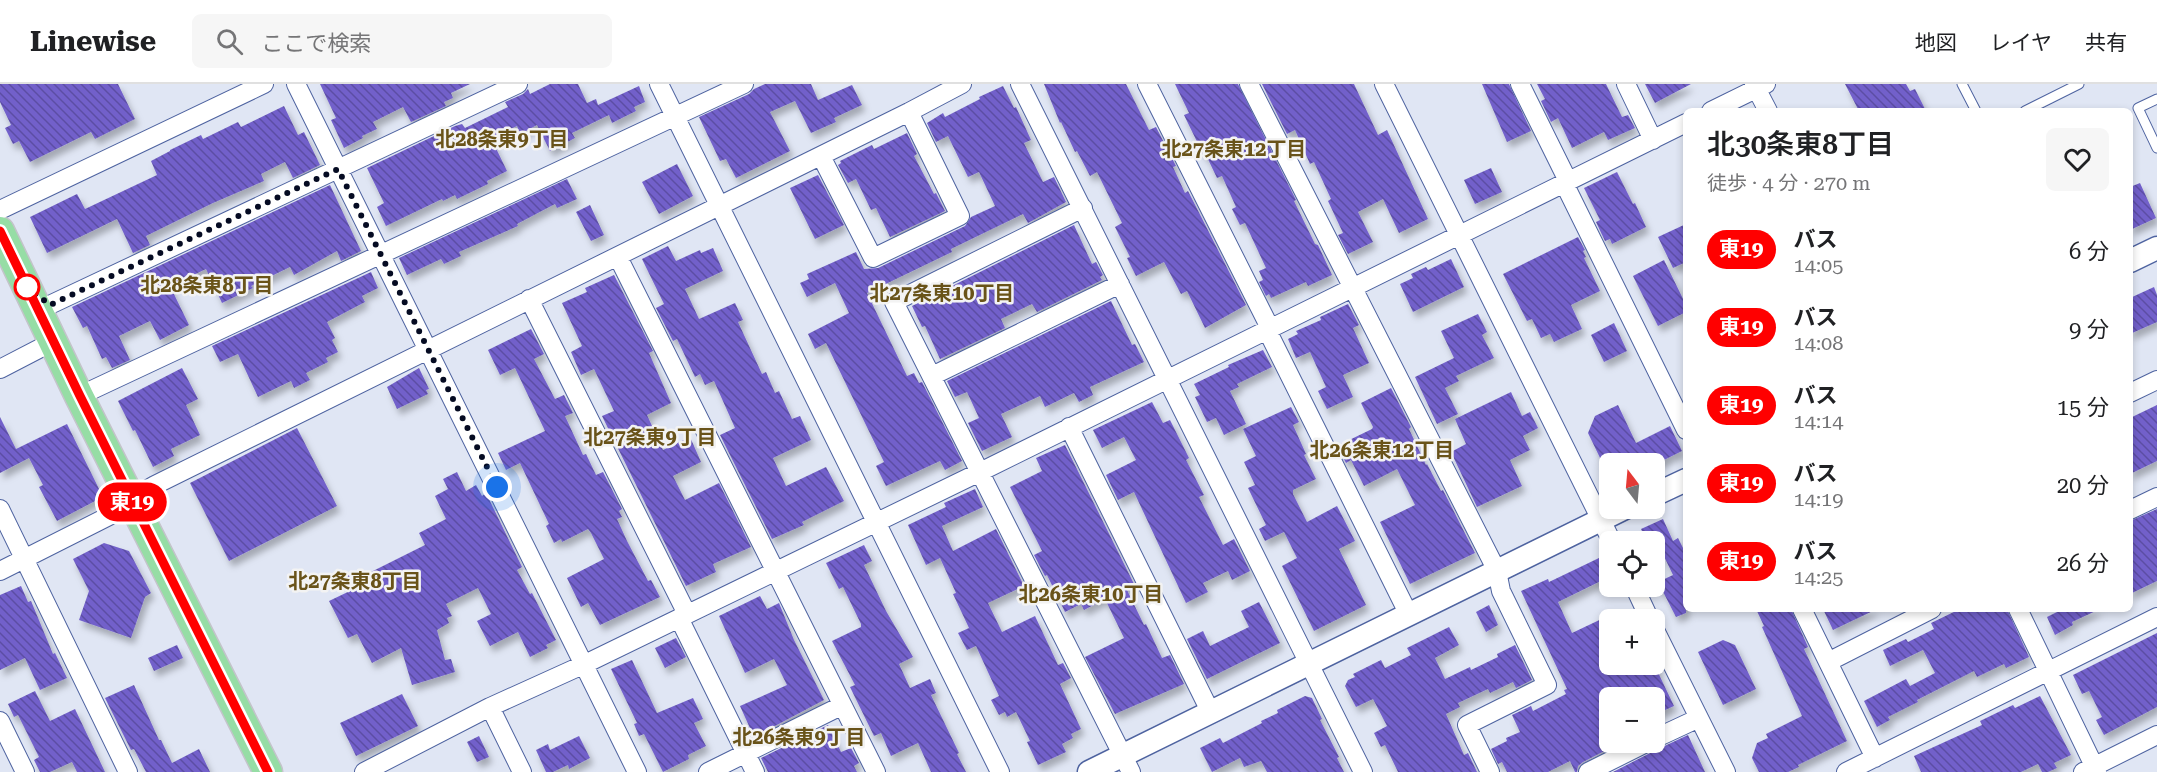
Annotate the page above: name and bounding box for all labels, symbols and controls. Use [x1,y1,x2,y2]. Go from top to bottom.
search box [192,14,612,68]
text: Linewise [30,25,156,58]
icon: search [213,25,246,58]
text: ここで検索 [261,31,371,56]
text: 地図 [1915,31,1957,55]
text: レイヤ [1990,31,2052,55]
text: 共有 [2085,31,2127,55]
district label: 北28条東9丁目 [435,127,569,151]
text: 北30条東8丁目 [1707,128,1894,161]
button: heart [2046,128,2109,191]
district label: 北27条東12丁目 [1162,137,1306,161]
text: 徒歩 · 4 分 · 270 m [1707,171,1871,195]
text: バス [1794,227,1838,252]
text: 東19 [1719,237,1764,261]
text: 6 分 [2069,239,2109,264]
text: 14:05 [1794,253,1843,277]
district label: 北28条東8丁目 [140,273,274,297]
unlabelled marker [14,274,40,300]
district label: 北27条東10丁目 [870,281,1014,305]
text: バス [1794,305,1838,330]
text: 東19 [1719,315,1764,339]
text: 9 分 [2069,317,2109,342]
text: 14:08 [1794,331,1843,355]
text: バス [1794,383,1838,408]
text: 東19 [1719,393,1764,417]
text: 15 分 [2057,395,2109,420]
text: 14:14 [1794,409,1843,433]
district label: 北27条東9丁目 [583,425,717,449]
district label: 北26条東12丁目 [1310,438,1454,462]
north arrow [1599,453,1665,519]
map controls [1599,453,1665,753]
text: バス [1794,461,1838,486]
text: 東19 [1719,471,1764,495]
your location [482,472,512,502]
text: 20 分 [2057,473,2109,498]
line badge: 東19 [98,482,166,522]
text: 14:19 [1794,487,1843,511]
text: 東19 [110,490,154,514]
button: locate [1599,531,1665,597]
text: バス [1794,539,1838,564]
text: 東19 [1719,549,1764,573]
text: 26 分 [2057,551,2109,576]
text: 14:25 [1794,565,1843,589]
district label: 北27条東8丁目 [288,569,422,593]
district label: 北26条東10丁目 [1019,582,1163,606]
button: + [1599,609,1665,675]
button: − [1599,687,1665,753]
district label: 北26条東9丁目 [732,725,866,749]

